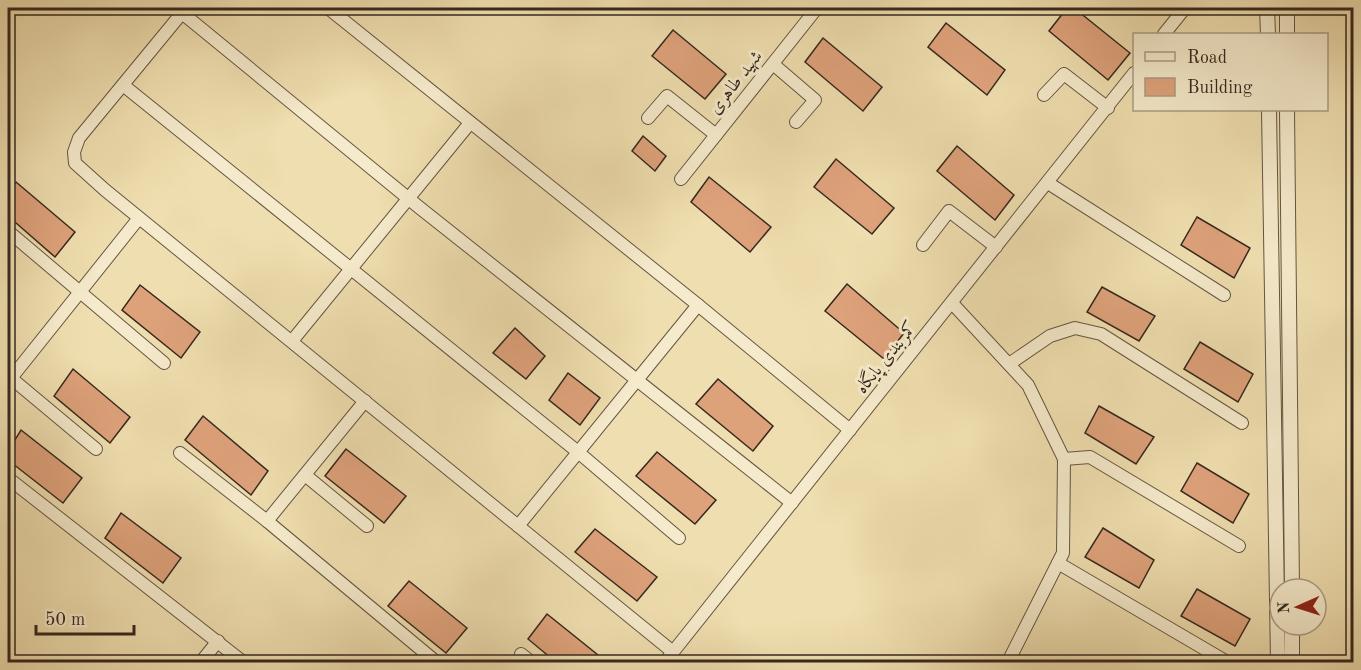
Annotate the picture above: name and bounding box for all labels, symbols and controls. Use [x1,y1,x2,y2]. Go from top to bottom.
legend [1133,33,1328,111]
street label: شهید طاهری [706,48,767,119]
text: Road [1187,49,1227,67]
text: Building [1187,79,1253,97]
street label: کمربندی پایگاه [849,316,923,399]
north arrow [1268,577,1328,637]
scale bar [36,598,134,636]
text: N [1277,600,1293,614]
text: 50 m [45,611,85,629]

